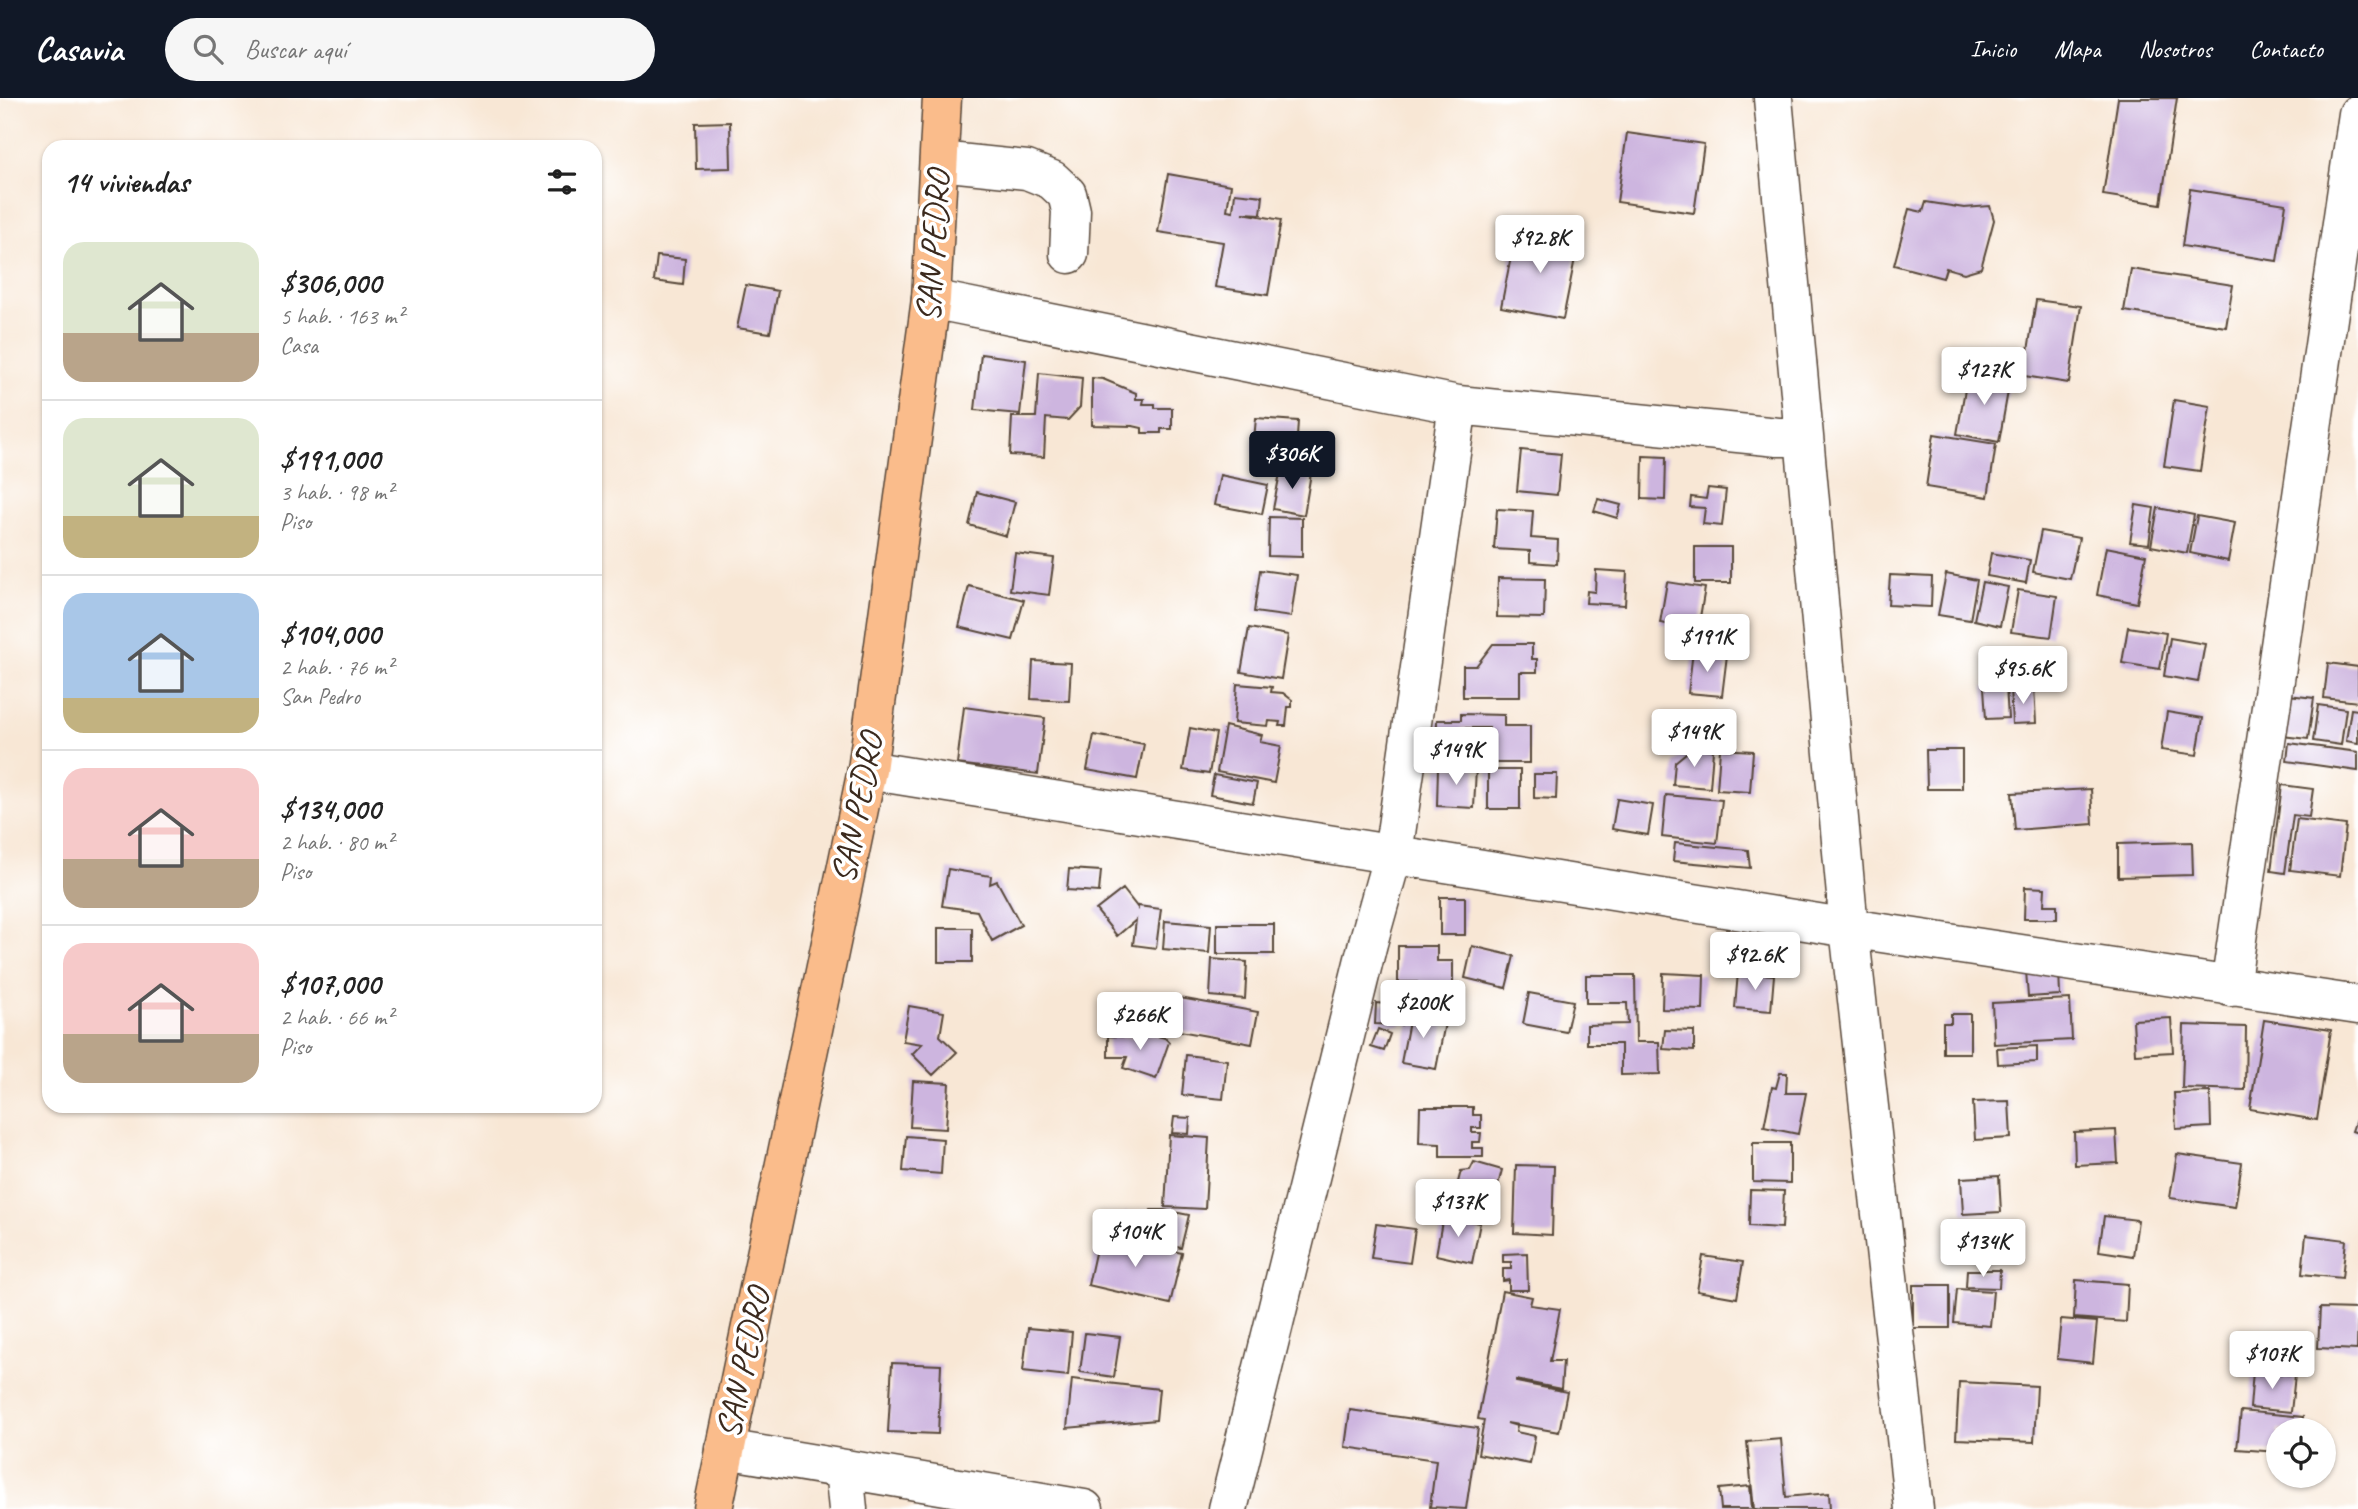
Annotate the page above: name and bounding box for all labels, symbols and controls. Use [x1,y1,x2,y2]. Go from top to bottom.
search box [165,18,655,81]
text: Casavia [35,28,123,70]
icon: search [189,30,227,68]
text: Buscar aquí [245,33,347,66]
text: Inicio [1970,34,2016,64]
text: Mapa [2054,34,2101,64]
text: Nosotros [2139,34,2211,64]
text: Contacto [2249,34,2323,64]
text: 14 viviendas [63,163,189,201]
icon: filters [543,163,581,201]
street label: SAN PEDRO [905,165,961,323]
pin: $92.8K [1483,216,1597,275]
text: $92.8K [1511,223,1569,252]
text: $306,000 [280,264,381,302]
icon: home [119,270,203,354]
text: 5 hab. · 163 m² [280,302,404,331]
text: Casa [280,331,318,360]
pin: $127K [1935,348,2033,407]
text: $127K [1958,355,2011,384]
pin: $306K [1243,432,1341,491]
text: $306K [1265,439,1319,468]
text: $191,000 [280,440,380,478]
icon: home [119,446,203,530]
text: 3 hab. · 98 m² [280,478,393,507]
text: Piso [280,507,311,536]
pin: $191K [1658,614,1756,674]
text: $104,000 [280,615,380,653]
icon: home [119,621,203,705]
text: $191K [1681,622,1733,651]
pin: $95.6K [1966,646,2080,706]
text: 2 hab. · 76 m² [280,653,393,682]
text: $95.6K [1994,654,2052,683]
text: San Pedro [280,682,360,711]
pin: $149K [1645,710,1743,769]
text: $149K [1668,717,1720,746]
street label: SAN PEDRO [820,726,894,887]
pin: $149K [1407,728,1505,787]
text: $149K [1430,735,1482,764]
text: $134,000 [280,790,380,828]
icon: home [119,796,203,880]
text: 2 hab. · 80 m² [280,828,393,857]
text: Piso [280,857,311,886]
pin: $92.6K [1698,932,1812,992]
text: $92.6K [1726,940,1784,969]
text: $107,000 [280,965,380,1003]
icon: home [119,971,203,1055]
pin: $200K [1374,981,1472,1040]
text: $200K [1396,988,1450,1017]
pin: $266K [1091,992,1189,1052]
text: $266K [1113,1000,1167,1029]
text: 2 hab. · 66 m² [280,1003,393,1032]
text: Piso [280,1032,311,1061]
pin: $137K [1409,1180,1507,1239]
text: $137K [1432,1187,1485,1216]
pin: $104K [1086,1210,1184,1269]
text: $104K [1108,1217,1162,1246]
pin: $134K [1934,1220,2032,1279]
text: $134K [1956,1227,2010,1256]
street label: SAN PEDRO [705,1281,782,1442]
pin: $107K [2223,1332,2321,1391]
text: $107K [2246,1339,2299,1368]
map controls [2266,1418,2336,1488]
button: locate [2266,1418,2336,1488]

